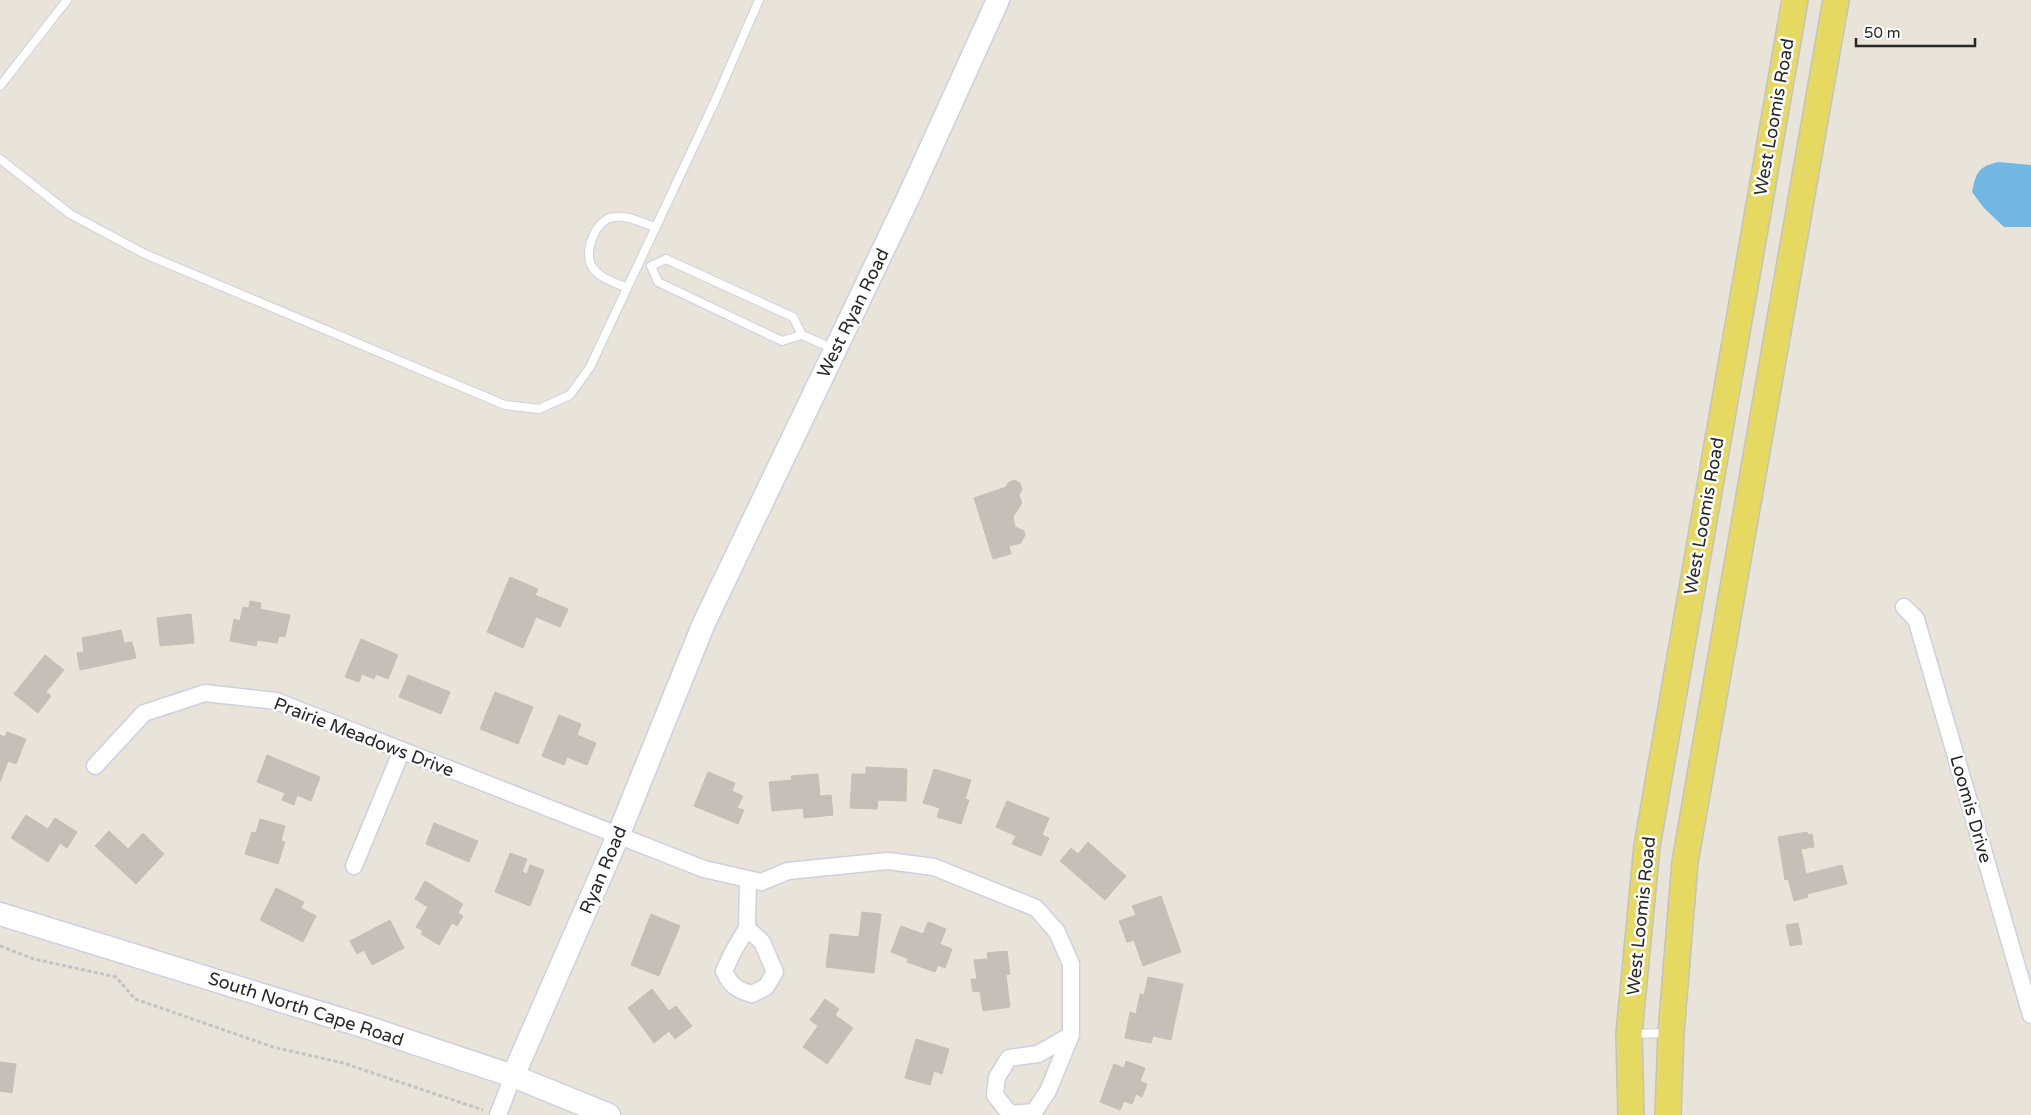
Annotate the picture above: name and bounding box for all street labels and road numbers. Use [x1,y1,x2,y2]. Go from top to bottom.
street label: West Loomis Road [1749,37,1799,197]
street label: West Ryan Road [812,245,894,381]
street label: West Loomis Road [1679,436,1729,596]
street label: Prairie Meadows Drive [271,692,457,782]
street label: Loomis Drive [1945,753,1997,865]
street label: Ryan Road [575,823,631,917]
street label: West Loomis Road [1622,836,1660,996]
street label: South North Cape Road [206,967,406,1051]

